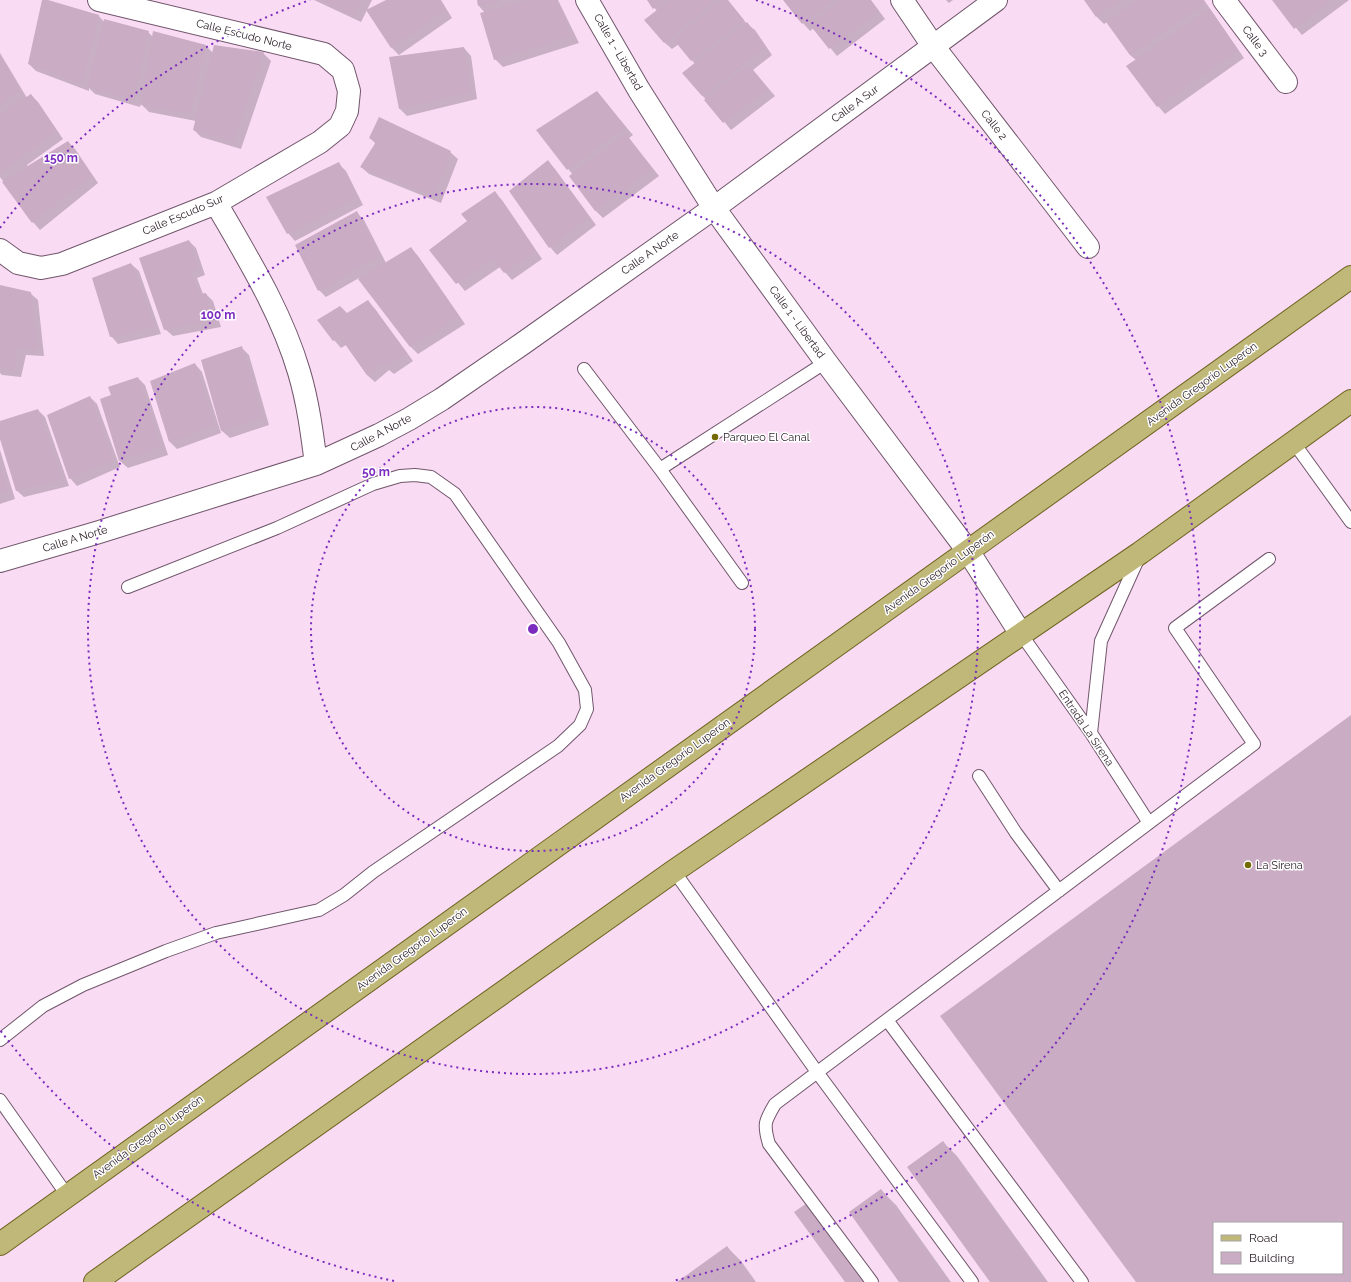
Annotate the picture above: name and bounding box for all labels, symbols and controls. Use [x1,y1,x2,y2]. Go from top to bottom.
street label: Calle 1 - Libertad [591,11,645,93]
street label: Calle Escudo Norte [195,17,294,53]
street label: Calle 3 [1239,23,1271,59]
street label: Calle A Sur [829,82,881,126]
street label: Calle 2 [978,107,1010,143]
text: 150 m [44,151,78,165]
street label: Calle Escudo Sur [141,192,226,238]
street label: Calle A Norte [619,228,682,278]
street label: Calle 1 - Libertad [766,283,828,361]
text: 100 m [201,308,235,322]
street label: Avenida Gregorio Luperón [1144,340,1260,428]
street label: Calle A Norte [348,411,414,455]
place label: Parqueo El Canal [723,431,810,444]
marker: Parqueo El Canal [710,432,720,442]
text: 50 m [362,465,390,479]
street label: Calle A Norte [41,523,110,555]
street label: Avenida Gregorio Luperón [881,528,997,616]
centre of rings [526,622,540,636]
street label: Entrada La Sirena [1056,687,1116,769]
street label: Avenida Gregorio Luperón [617,716,733,804]
place label: La Sirena [1256,859,1303,872]
marker: La Sirena [1243,860,1253,870]
street label: Avenida Gregorio Luperón [354,905,470,993]
street label: Avenida Gregorio Luperón [90,1093,206,1181]
legend [1213,1222,1343,1274]
text: Road [1249,1231,1278,1245]
text: Building [1249,1251,1295,1265]

